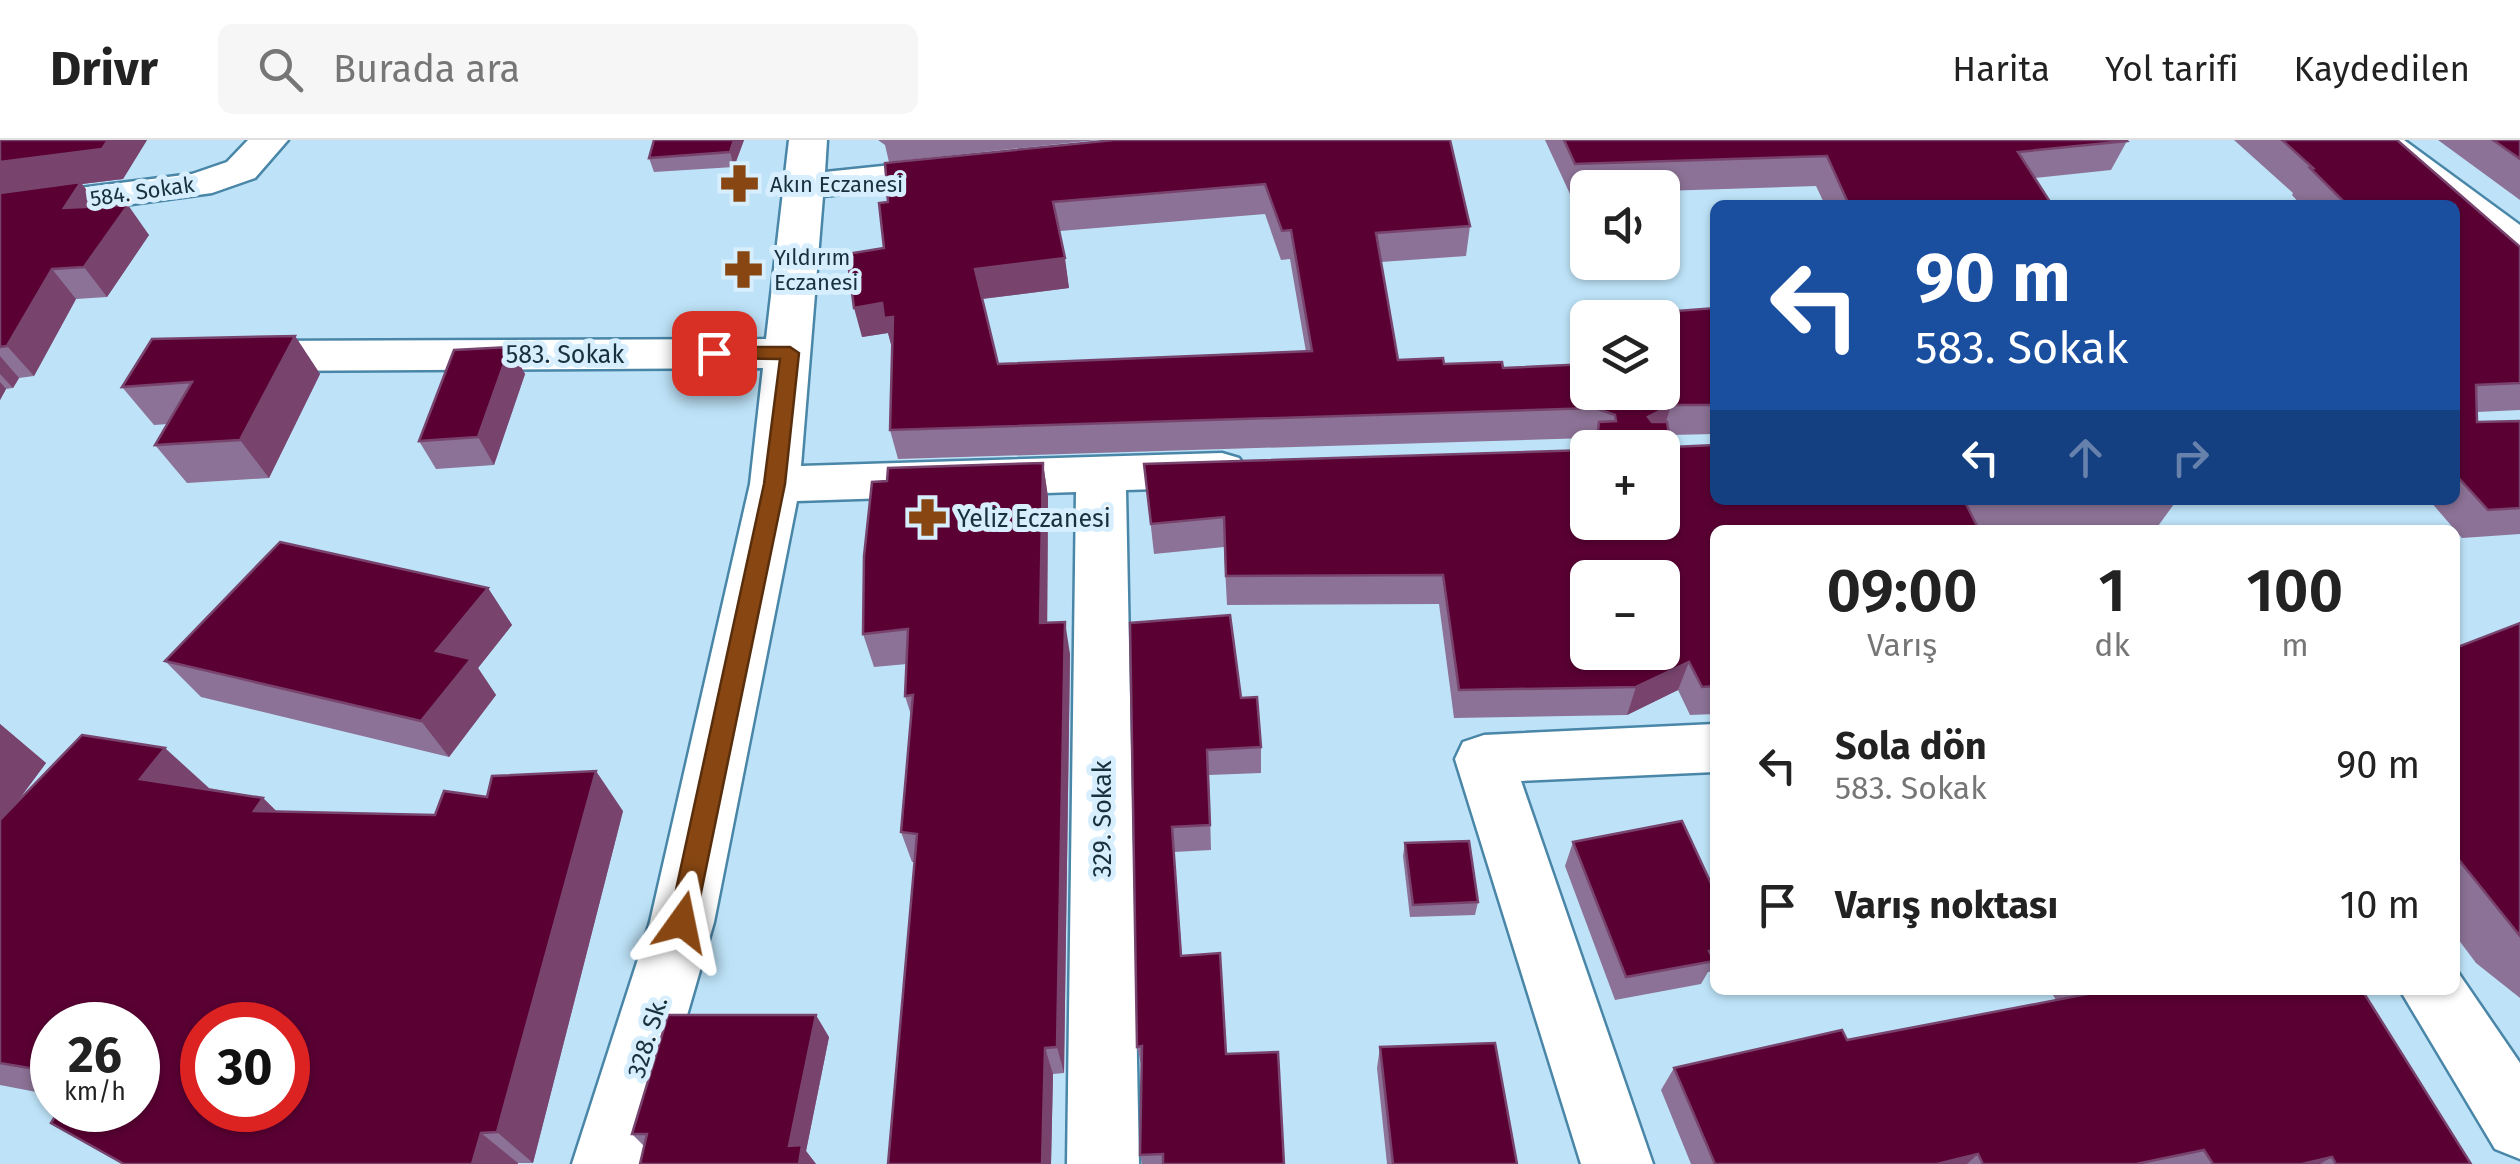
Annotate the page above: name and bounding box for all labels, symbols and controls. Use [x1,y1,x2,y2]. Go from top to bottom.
search box [218,24,918,114]
text: Drivr [50,40,158,98]
icon: search [253,42,308,97]
text: Burada ara [333,46,520,92]
text: Harita [1952,48,2050,90]
text: Yol tarifi [2105,48,2239,90]
text: Kaydedilen [2294,48,2470,90]
pharmacy icon: Akın Eczanesi [719,163,761,205]
map controls [1570,170,1680,670]
button: sound [1570,170,1680,280]
street label: 584. Sokak [88,171,197,212]
place label: Akın Eczanesi [770,171,903,198]
text: 90 m [1915,236,2071,320]
icon: left [1750,240,1880,370]
place label: Yıldırım Eczanesi [774,244,858,296]
pharmacy icon: Yıldırım Eczanesi [723,249,765,291]
button: layers [1570,300,1680,410]
pin [672,311,757,396]
text: 583. Sokak [1915,321,2128,375]
icon: arrive [687,326,742,381]
street label: 583. Sokak [506,340,624,370]
button: + [1570,430,1680,540]
icon: left [1953,430,2008,485]
icon: ahead [2058,430,2113,485]
icon: right [2163,430,2218,485]
pharmacy icon: Yeliz Eczanesi [906,497,948,539]
place label: Yeliz Eczanesi [957,504,1111,534]
text: 09:00 [1827,555,1978,627]
text: 1 [2098,555,2126,627]
text: 100 [2247,555,2343,627]
button: − [1570,560,1680,670]
text: Varış [1867,626,1937,664]
text: dk [2094,626,2130,664]
text: m [2281,626,2309,664]
text: Sola dön [1835,723,1987,769]
icon: left [1750,738,1805,793]
text: 90 m [2336,742,2420,788]
street label: 329. Sokak [1088,760,1118,878]
text: 583. Sokak [1835,769,1987,807]
position arrow [630,870,734,974]
icon: arrive [1750,878,1805,933]
text: Varış noktası [1835,882,2058,928]
text: 10 m [2340,882,2420,928]
street label: 328. Sk. [621,993,675,1082]
speed limit sign: 30 [180,1002,310,1132]
text: 26 [68,1025,122,1085]
text: km/h [64,1077,126,1107]

